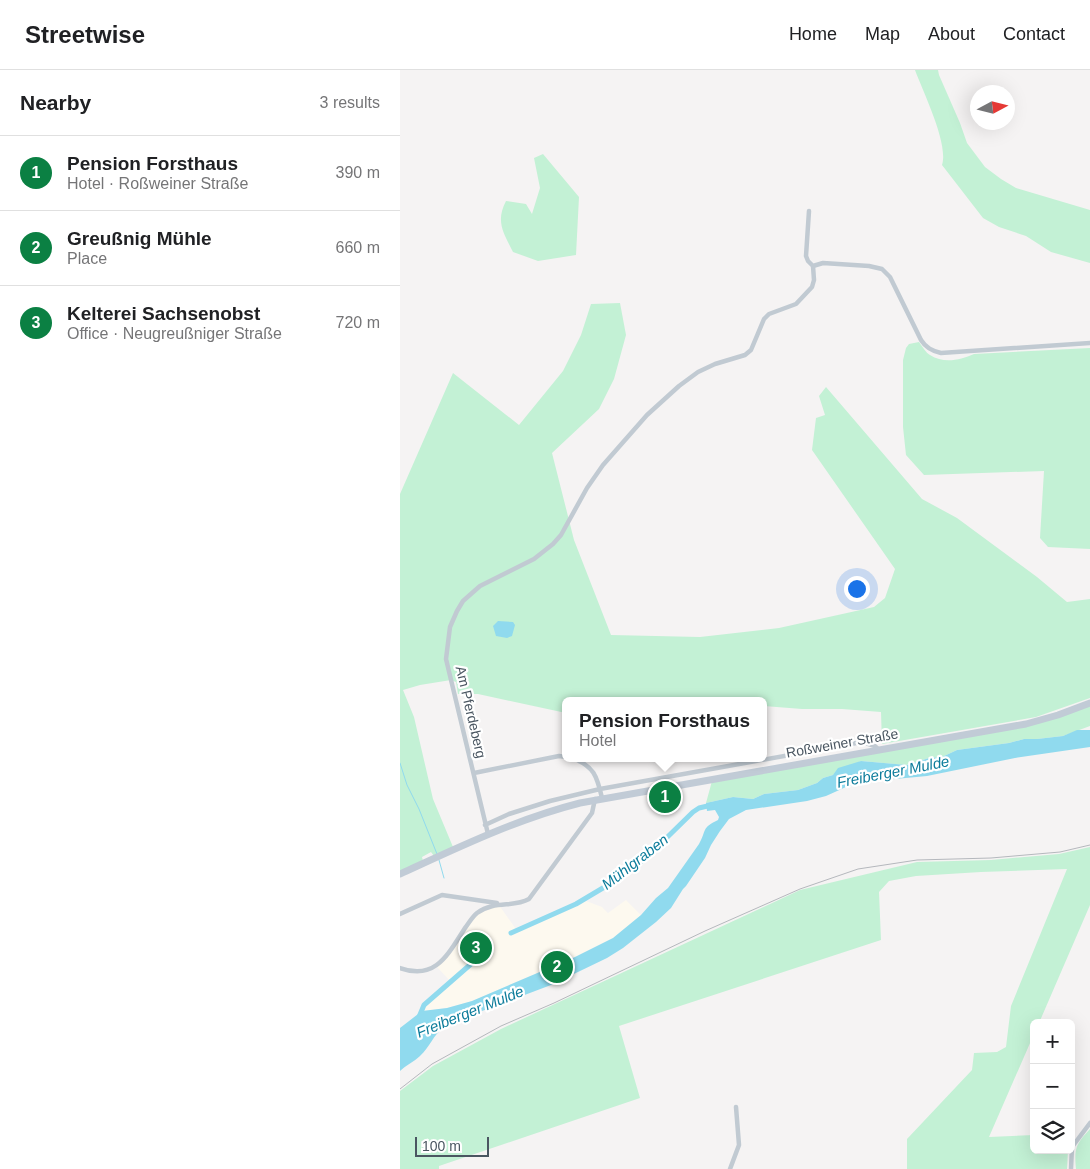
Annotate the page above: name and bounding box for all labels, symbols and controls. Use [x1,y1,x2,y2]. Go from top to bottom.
text: Streetwise [25,21,145,48]
text: Home [789,24,837,44]
text: Map [865,24,900,44]
text: About [928,24,975,44]
text: Contact [1003,24,1065,44]
north arrow [970,85,1015,130]
text: Nearby [20,91,91,114]
text: 3 results [320,94,380,111]
text: Pension Forsthaus [67,153,238,174]
text: 1 [32,164,40,181]
text: 390 m [336,164,380,181]
text: Hotel · Roßweiner Straße [67,175,248,192]
text: Greußnig Mühle [67,228,212,249]
text: 2 [32,239,40,256]
text: 660 m [336,239,380,256]
text: Place [67,250,107,267]
text: Kelterei Sachsenobst [67,303,260,324]
text: 3 [32,314,40,331]
text: 720 m [336,314,380,331]
text: Office · Neugreußniger Straße [67,325,282,342]
your location [844,576,870,602]
street label: Am Pferdeberg [453,664,489,760]
popup [562,697,767,762]
text: Pension Forsthaus [579,710,750,731]
street label: Roßweiner Straße [785,725,900,761]
text: Hotel [579,732,616,749]
water label: Freiberger Mulde [835,752,951,791]
pin: 1 [649,778,681,816]
water label: Mühlgraben [598,831,671,893]
pin: 3 [460,929,492,967]
pin: 2 [541,948,573,986]
water label: Freiberger Mulde [414,982,526,1041]
map controls [1030,1019,1075,1154]
button: + [1030,1019,1075,1064]
button: − [1030,1064,1075,1109]
button: layers [1030,1109,1075,1154]
scale bar [415,1134,489,1157]
text: 100 m [422,1138,461,1154]

